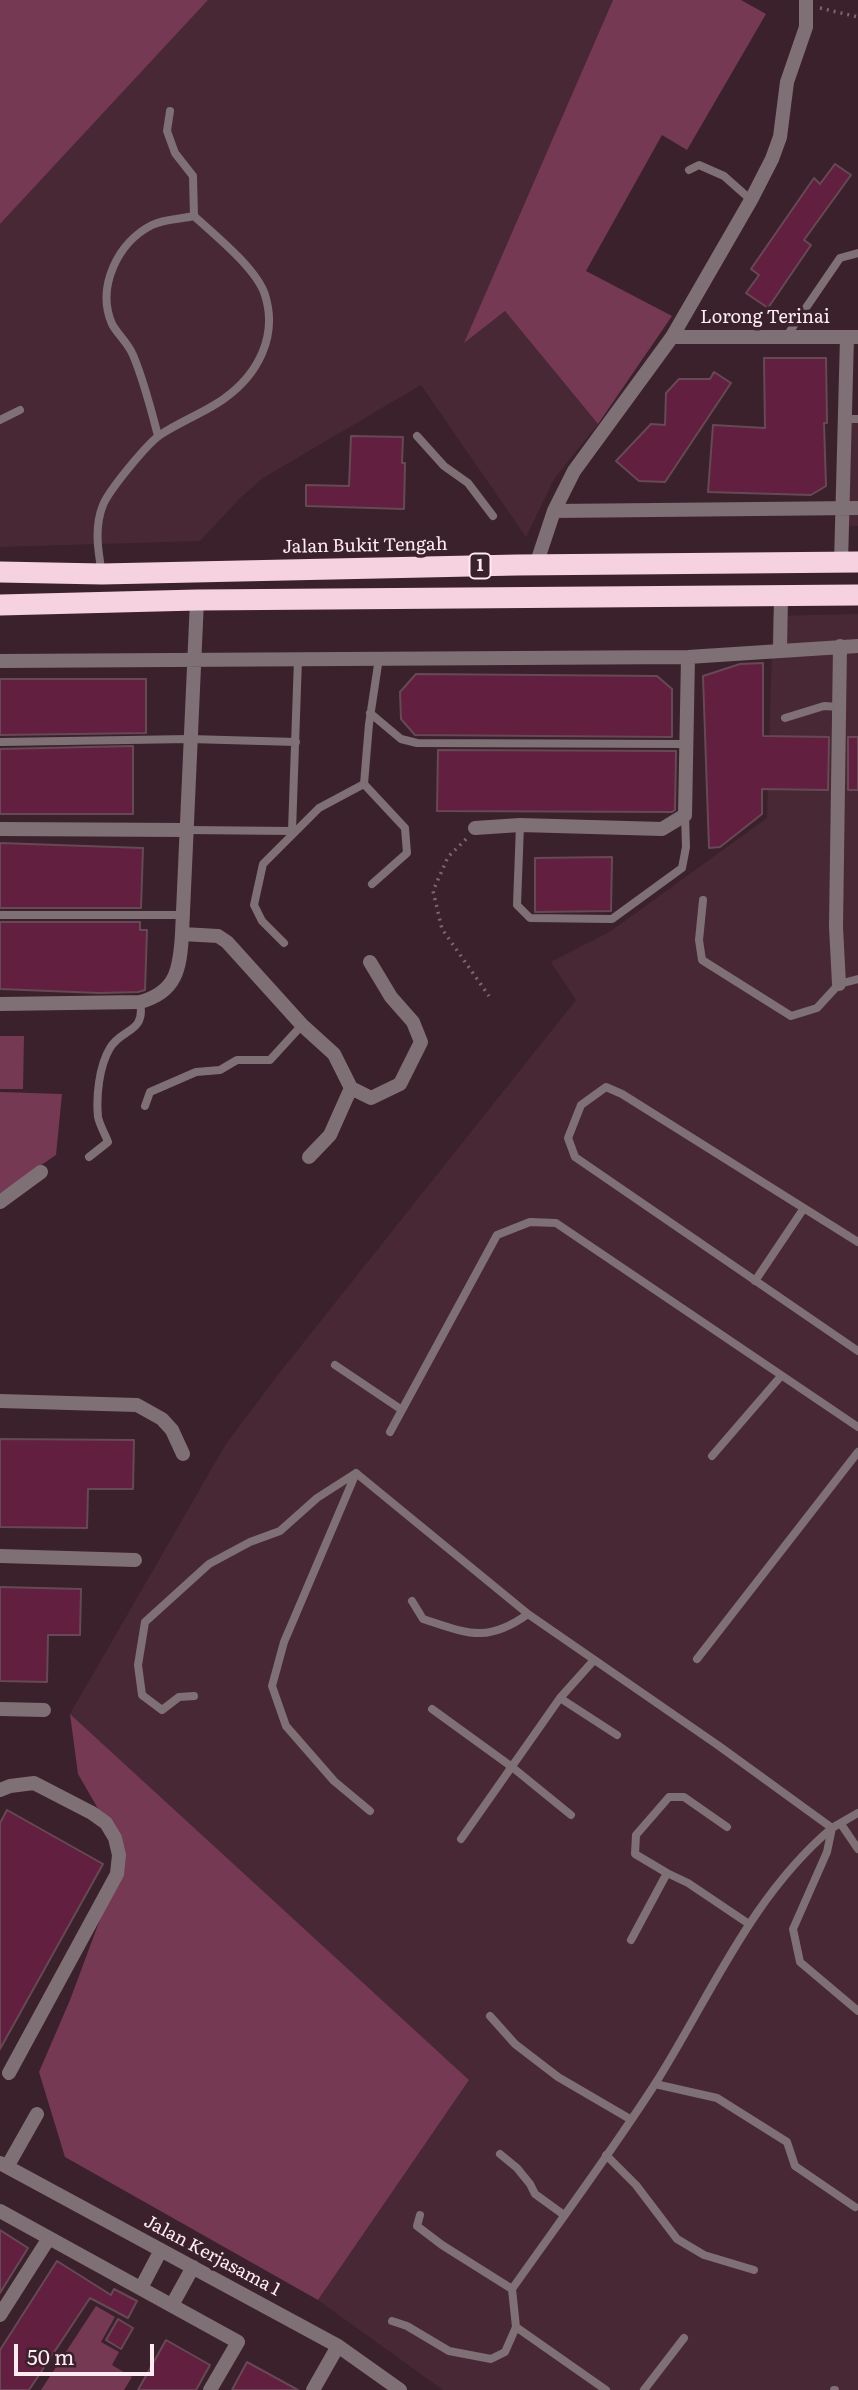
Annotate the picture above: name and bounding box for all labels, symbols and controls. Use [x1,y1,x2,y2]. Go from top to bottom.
street label: Lorong Terinai [700,307,830,329]
street label: Jalan Bukit Tengah [282,534,448,558]
road number: 1 [470,554,490,579]
street label: Jalan Kerjasama 1 [140,2211,284,2301]
scale bar [18,2330,158,2374]
text: 50 m [27,2340,74,2371]

